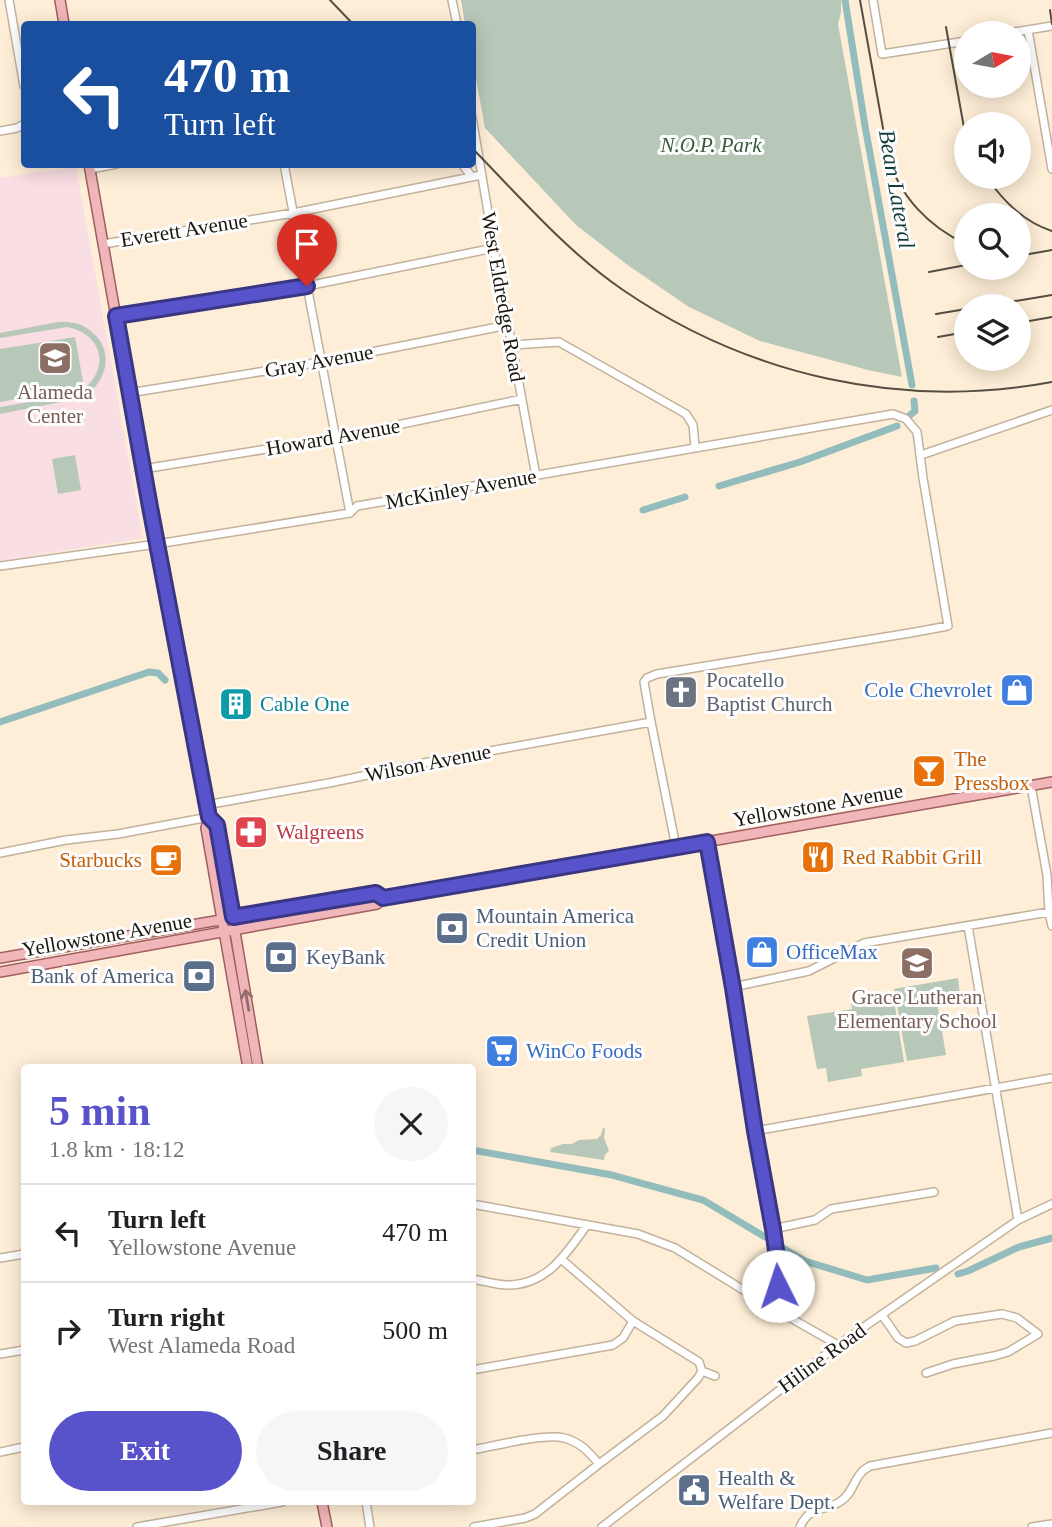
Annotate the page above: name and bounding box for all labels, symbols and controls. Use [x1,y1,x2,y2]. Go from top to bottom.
north arrow [954,21,1031,98]
map controls [954,21,1031,371]
text: 470 m [164,48,291,103]
icon: left [49,49,140,140]
text: Turn left [164,106,276,142]
button: sound [954,112,1031,189]
water label: Bean Lateral [874,127,919,251]
park label: N.O.P. Park [659,133,762,157]
button: search [954,203,1031,280]
street label: Everett Avenue [119,208,249,252]
street label: West Eldredge Road [476,210,530,384]
pin [277,214,337,286]
icon: arrive [288,225,326,263]
button: layers [954,294,1031,371]
school or university icon: Alameda Center [36,339,74,377]
street label: Gray Avenue [263,340,375,382]
place label: Alameda Center [17,380,94,428]
street label: Howard Avenue [264,413,402,461]
street label: McKinley Avenue [384,464,538,514]
place label: Pocatello Baptist Church [706,668,833,716]
shop icon: Cole Chevrolet [998,671,1036,709]
church icon: Pocatello Baptist Church [662,673,700,711]
place label: Cole Chevrolet [864,678,992,702]
building icon: Cable One [217,685,255,723]
place label: Cable One [260,692,349,716]
street label: Wilson Avenue [363,739,493,787]
place label: The Pressbox [954,747,1030,795]
bar icon: The Pressbox [910,752,948,790]
street label: Yellowstone Avenue [731,778,905,832]
pharmacy icon: Walgreens [232,813,270,851]
place label: Walgreens [276,820,364,844]
restaurant icon: Red Rabbit Grill [799,838,837,876]
cafe icon: Starbucks [147,841,185,879]
place label: Red Rabbit Grill [842,845,982,869]
place label: Starbucks [59,848,142,872]
place label: Mountain America Credit Union [476,904,635,952]
street label: Yellowstone Avenue [20,908,194,962]
bank icon: Mountain America Credit Union [433,909,471,947]
shop icon: OfficeMax [743,933,781,971]
bank icon: KeyBank [262,938,300,976]
place label: OfficeMax [786,940,878,964]
school or university icon: Grace Lutheran Elementary School [898,944,936,982]
place label: KeyBank [306,945,386,969]
bank icon: Bank of America [180,957,218,995]
place label: Bank of America [31,964,175,988]
place label: Grace Lutheran Elementary School [837,985,997,1033]
one-way arrow [240,989,253,1012]
supermarket icon: WinCo Foods [483,1032,521,1070]
place label: WinCo Foods [526,1039,642,1063]
button: close [374,1087,448,1161]
text: 5 min [49,1088,151,1134]
text: 1.8 km · 18:12 [49,1137,184,1162]
text: Turn left [108,1205,206,1234]
icon: left [49,1214,87,1252]
text: 470 m [382,1218,448,1247]
text: Yellowstone Avenue [108,1235,296,1260]
position arrow [741,1249,815,1323]
text: Turn right [108,1303,225,1332]
icon: right [49,1312,87,1350]
text: 500 m [382,1316,448,1345]
street label: Hiline Road [774,1318,871,1398]
text: West Alameda Road [108,1333,295,1358]
button: Exit [49,1411,242,1491]
button: Share [256,1411,448,1491]
place label: Health & Welfare Dept. [718,1466,835,1514]
public building icon: Health & Welfare Dept. [675,1471,713,1509]

